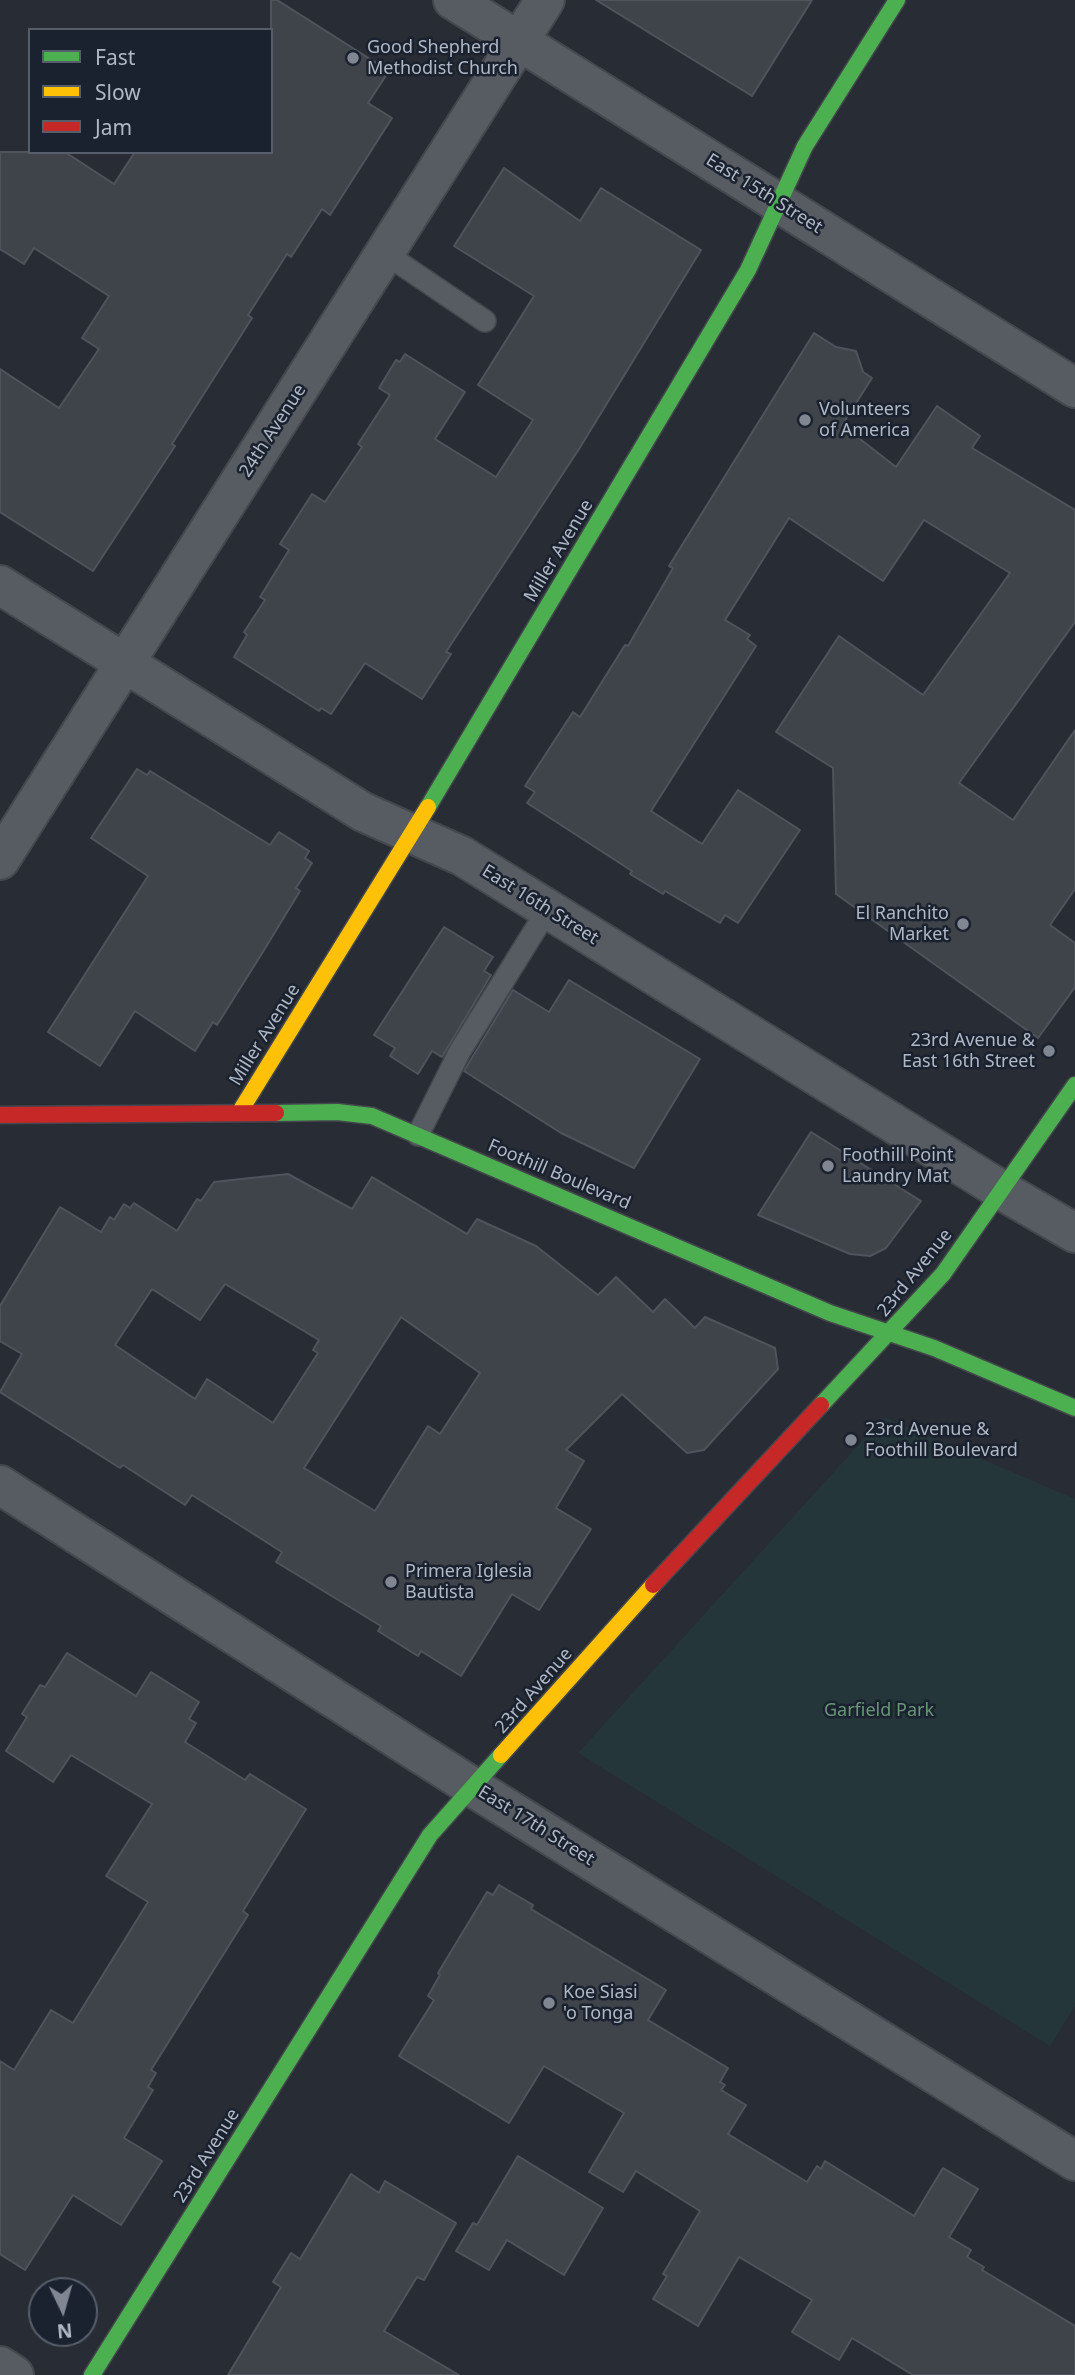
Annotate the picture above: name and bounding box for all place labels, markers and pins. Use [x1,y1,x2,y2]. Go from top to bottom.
place label: Good Shepherd Methodist Church [367,37,518,80]
marker: Good Shepherd Methodist Church [345,50,361,66]
place label: Volunteers of America [819,399,910,442]
marker: Volunteers of America [797,412,813,428]
place label: El Ranchito Market [855,903,949,946]
marker: El Ranchito Market [955,916,971,932]
place label: 23rd Avenue & East 16th Street [902,1030,1035,1072]
marker: 23rd Avenue & East 16th Street [1041,1043,1057,1059]
place label: Foothill Point Laundry Mat [842,1145,953,1188]
marker: Foothill Point Laundry Mat [820,1158,836,1174]
place label: 23rd Avenue & Foothill Boulevard [865,1419,1018,1462]
marker: 23rd Avenue & Foothill Boulevard [843,1432,859,1448]
place label: Primera Iglesia Bautista [405,1561,532,1604]
marker: Primera Iglesia Bautista [383,1574,399,1590]
place label: Koe Siasi 'o Tonga [563,1982,638,2024]
marker: Koe Siasi 'o Tonga [541,1995,557,2011]

